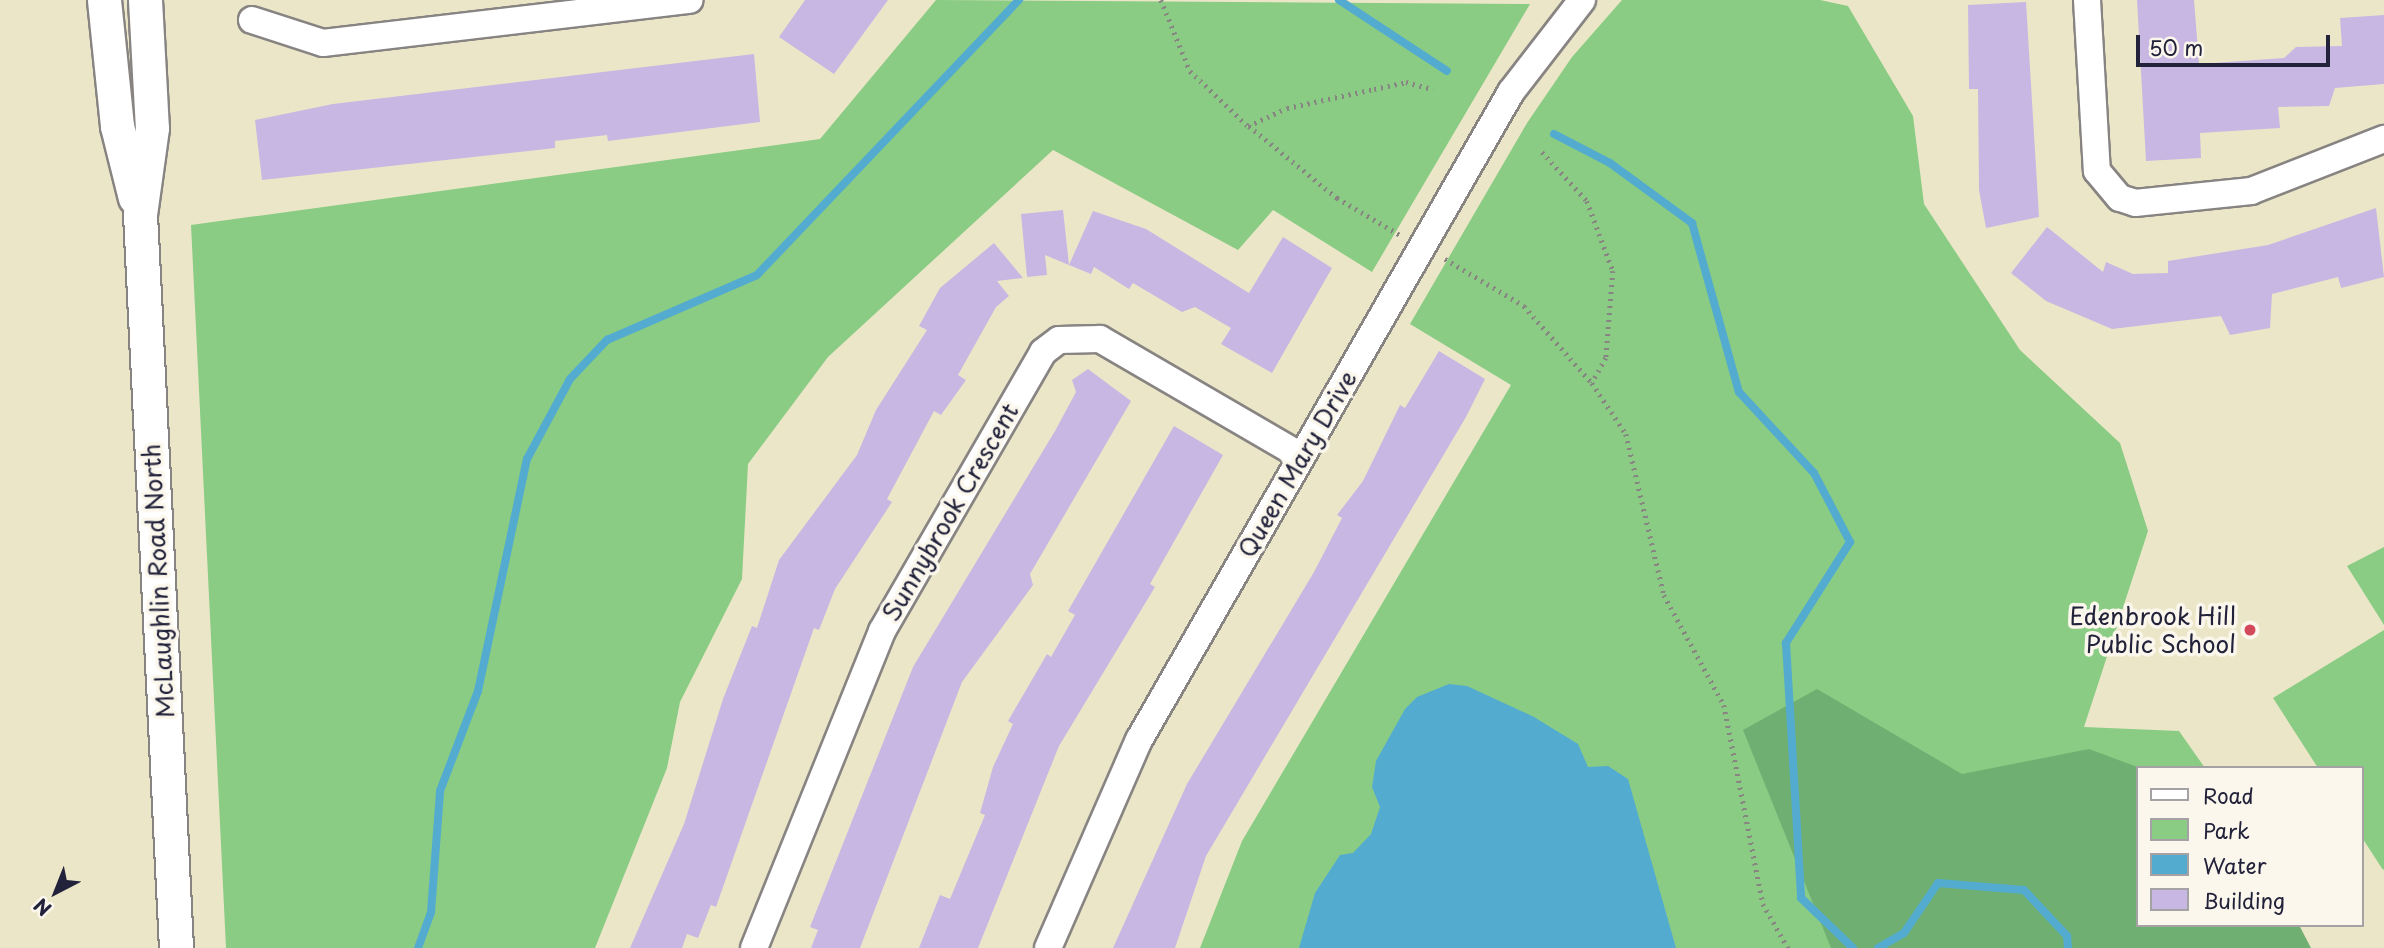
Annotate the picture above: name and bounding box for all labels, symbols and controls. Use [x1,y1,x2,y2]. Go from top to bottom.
scale bar [2139,21,2333,65]
text: 50 m [2149,31,2203,63]
street label: Queen Mary Drive [1231,364,1363,564]
street label: Sunnybrook Crescent [875,397,1025,627]
street label: McLaughlin Road North [136,443,180,719]
place label: Edenbrook Hill Public School [2069,602,2236,658]
marker: Edenbrook Hill Public School [2242,622,2258,638]
legend [2136,766,2363,927]
text: Road [2203,779,2254,811]
text: Park [2203,814,2250,846]
text: Water [2203,849,2266,881]
north arrow [21,857,91,927]
text: Building [2203,884,2285,916]
text: N [27,892,57,923]

